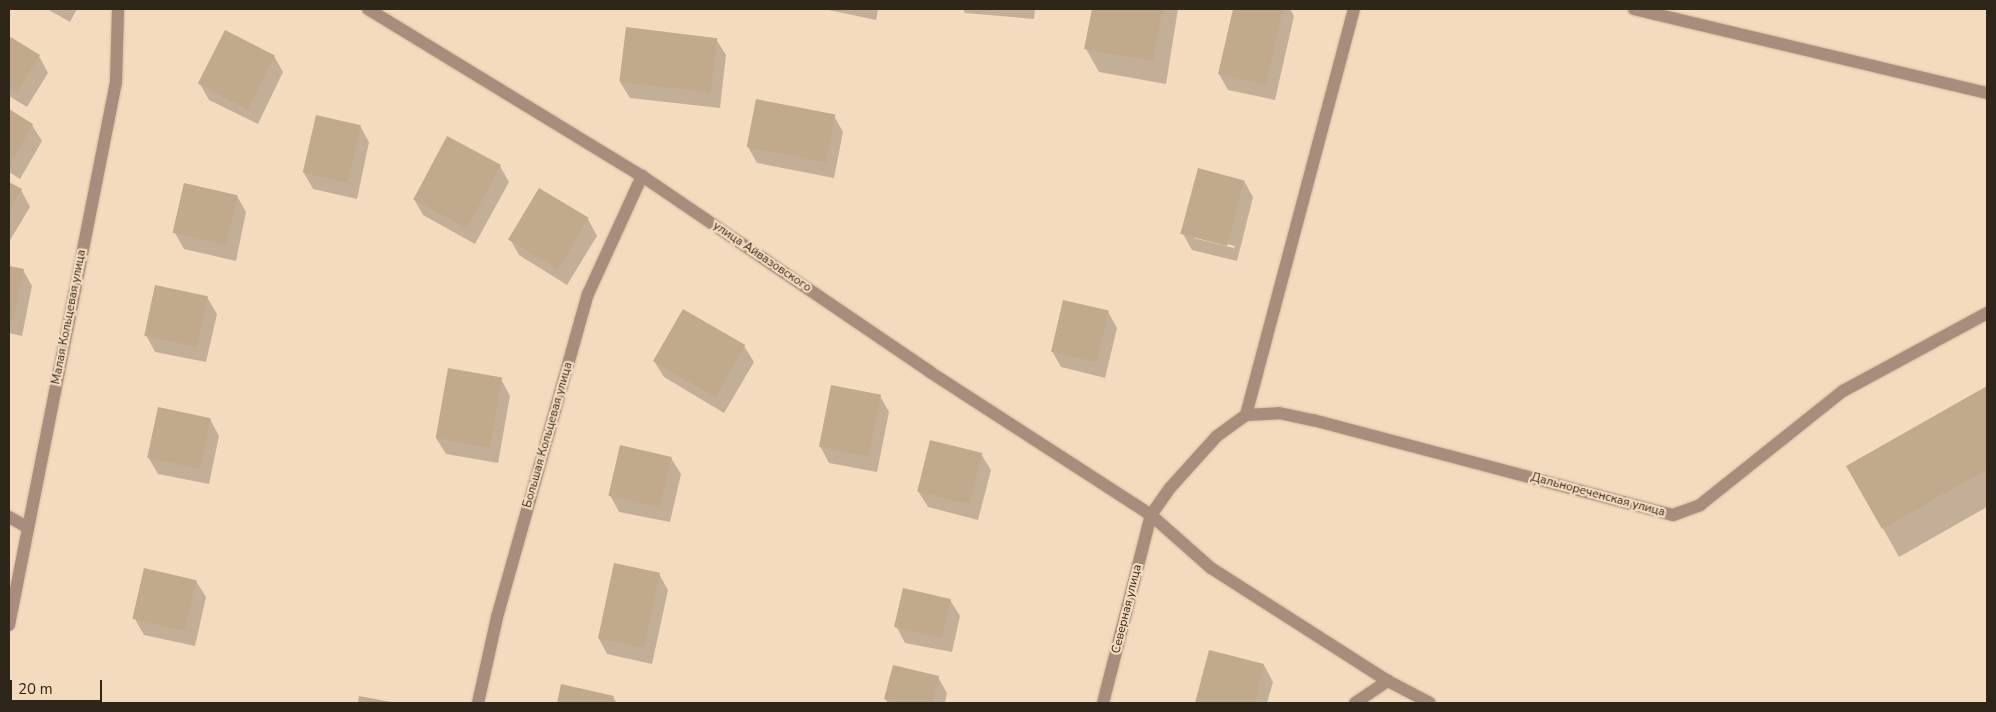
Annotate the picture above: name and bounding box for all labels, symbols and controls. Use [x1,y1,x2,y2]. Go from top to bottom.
street label: улица Айвазовского [710,219,814,295]
street label: Малая Кольцевая улица [49,248,89,386]
street label: Большая Кольцевая улица [520,360,576,510]
street label: Дальнореченская улица [1529,470,1667,520]
street label: Северная улица [1109,563,1145,655]
scale bar [12,670,105,702]
text: 20 m [18,679,53,699]

